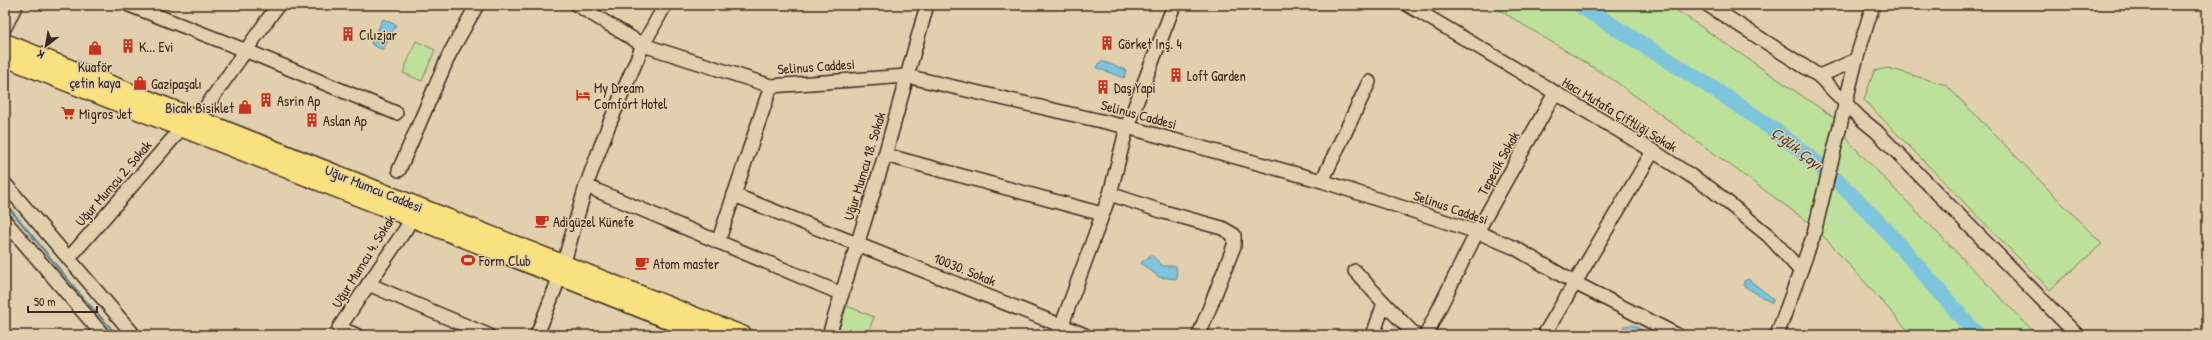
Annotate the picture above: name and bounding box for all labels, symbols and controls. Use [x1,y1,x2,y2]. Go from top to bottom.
place label: Cılızjar [359,25,397,45]
north arrow [26,26,66,66]
building icon: Cılızjar [340,26,356,42]
place label: Görket Inş. 4 [1118,34,1182,53]
building icon: Görket Inş. 4 [1099,35,1115,51]
place label: K... Evi [139,37,173,56]
building icon: K... Evi [120,38,136,54]
shop icon: Kuaför çetin kaya [87,40,103,56]
text: K [35,47,47,62]
street label: Selinus Caddesi [777,54,855,78]
place label: Kuaför çetin kaya [69,57,121,93]
place label: Loft Garden [1187,66,1246,85]
building icon: Loft Garden [1168,67,1184,83]
street label: Hacı Mutafa Çiftliği Sokak [1558,72,1681,157]
place label: Gazipaşalı [151,74,202,94]
shop icon: Gazipaşalı [132,75,148,91]
place label: My Dream Comfort Hotel [594,78,668,113]
place label: Daş Yapi [1114,78,1156,98]
building icon: Daş Yapi [1095,79,1111,95]
hotel icon: My Dream Comfort Hotel [575,87,591,103]
place label: Asrin Ap [277,91,320,111]
building icon: Asrin Ap [258,92,274,108]
street label: Selinus Caddesi [1099,95,1179,133]
place label: Bicak Bisiklet [165,98,234,117]
shop icon: Bicak Bisiklet [237,99,253,115]
place label: Migros Jet [79,104,132,124]
supermarket icon: Migros Jet [60,105,76,121]
street label: Uğur Mumcu 18. Sokak [838,109,891,223]
place label: Aslan Ap [323,111,367,131]
building icon: Aslan Ap [304,112,320,128]
water label: Çığlık Çayı [1767,122,1827,175]
street label: Tepecik Sokak [1473,127,1524,199]
street label: Uğur Mumcu 2. Sokak [70,136,156,231]
street label: Uğur Mumcu Caddesi [322,160,426,217]
street label: Selinus Caddesi [1411,185,1491,229]
street label: Uğur Mumcu 4. Sokak [327,211,400,312]
place label: Adigüzel Künefe [553,212,635,232]
cafe icon: Adigüzel Künefe [534,213,550,229]
street label: 10030. Sokak [931,248,999,290]
place label: Form Club [478,251,531,270]
sports icon: Form Club [460,252,476,268]
place label: Atom master [653,254,720,273]
cafe icon: Atom master [634,255,650,271]
scale bar [28,288,97,314]
text: 50 m [34,293,55,310]

